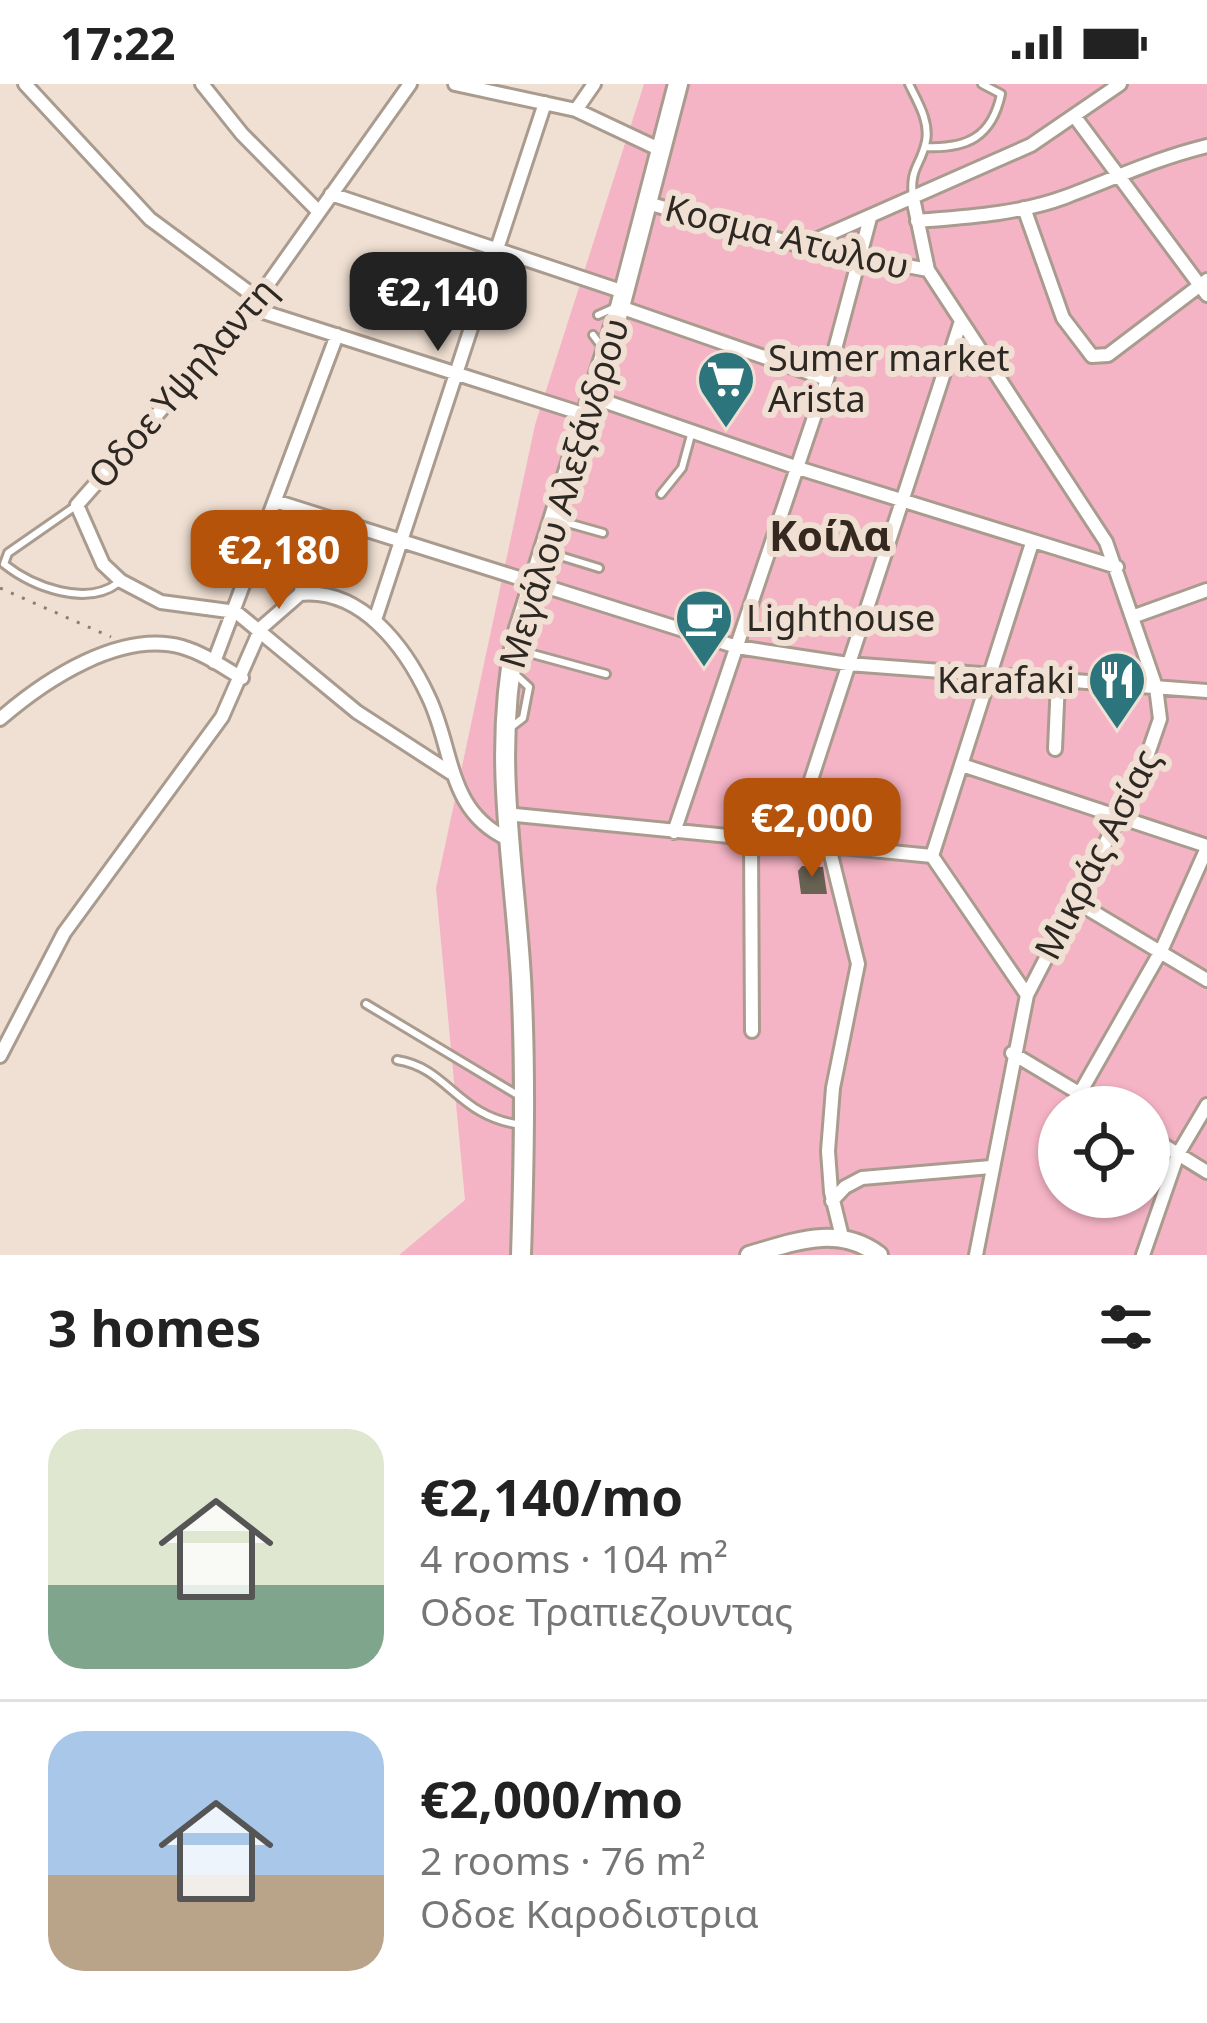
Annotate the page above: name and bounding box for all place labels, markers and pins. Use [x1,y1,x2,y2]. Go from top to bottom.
pin: €2,140 [340,252,536,354]
place label: Sumer market Arista [768,333,1009,423]
supermarket icon: Sumer market Arista [695,348,757,430]
pin: €2,180 [181,510,377,612]
cafe icon: Lighthouse [673,587,735,669]
place label: Lighthouse [746,593,935,642]
restaurant icon: Karafaki [1086,649,1148,731]
place label: Karafaki [937,655,1075,704]
pin: €2,000 [714,778,910,880]

